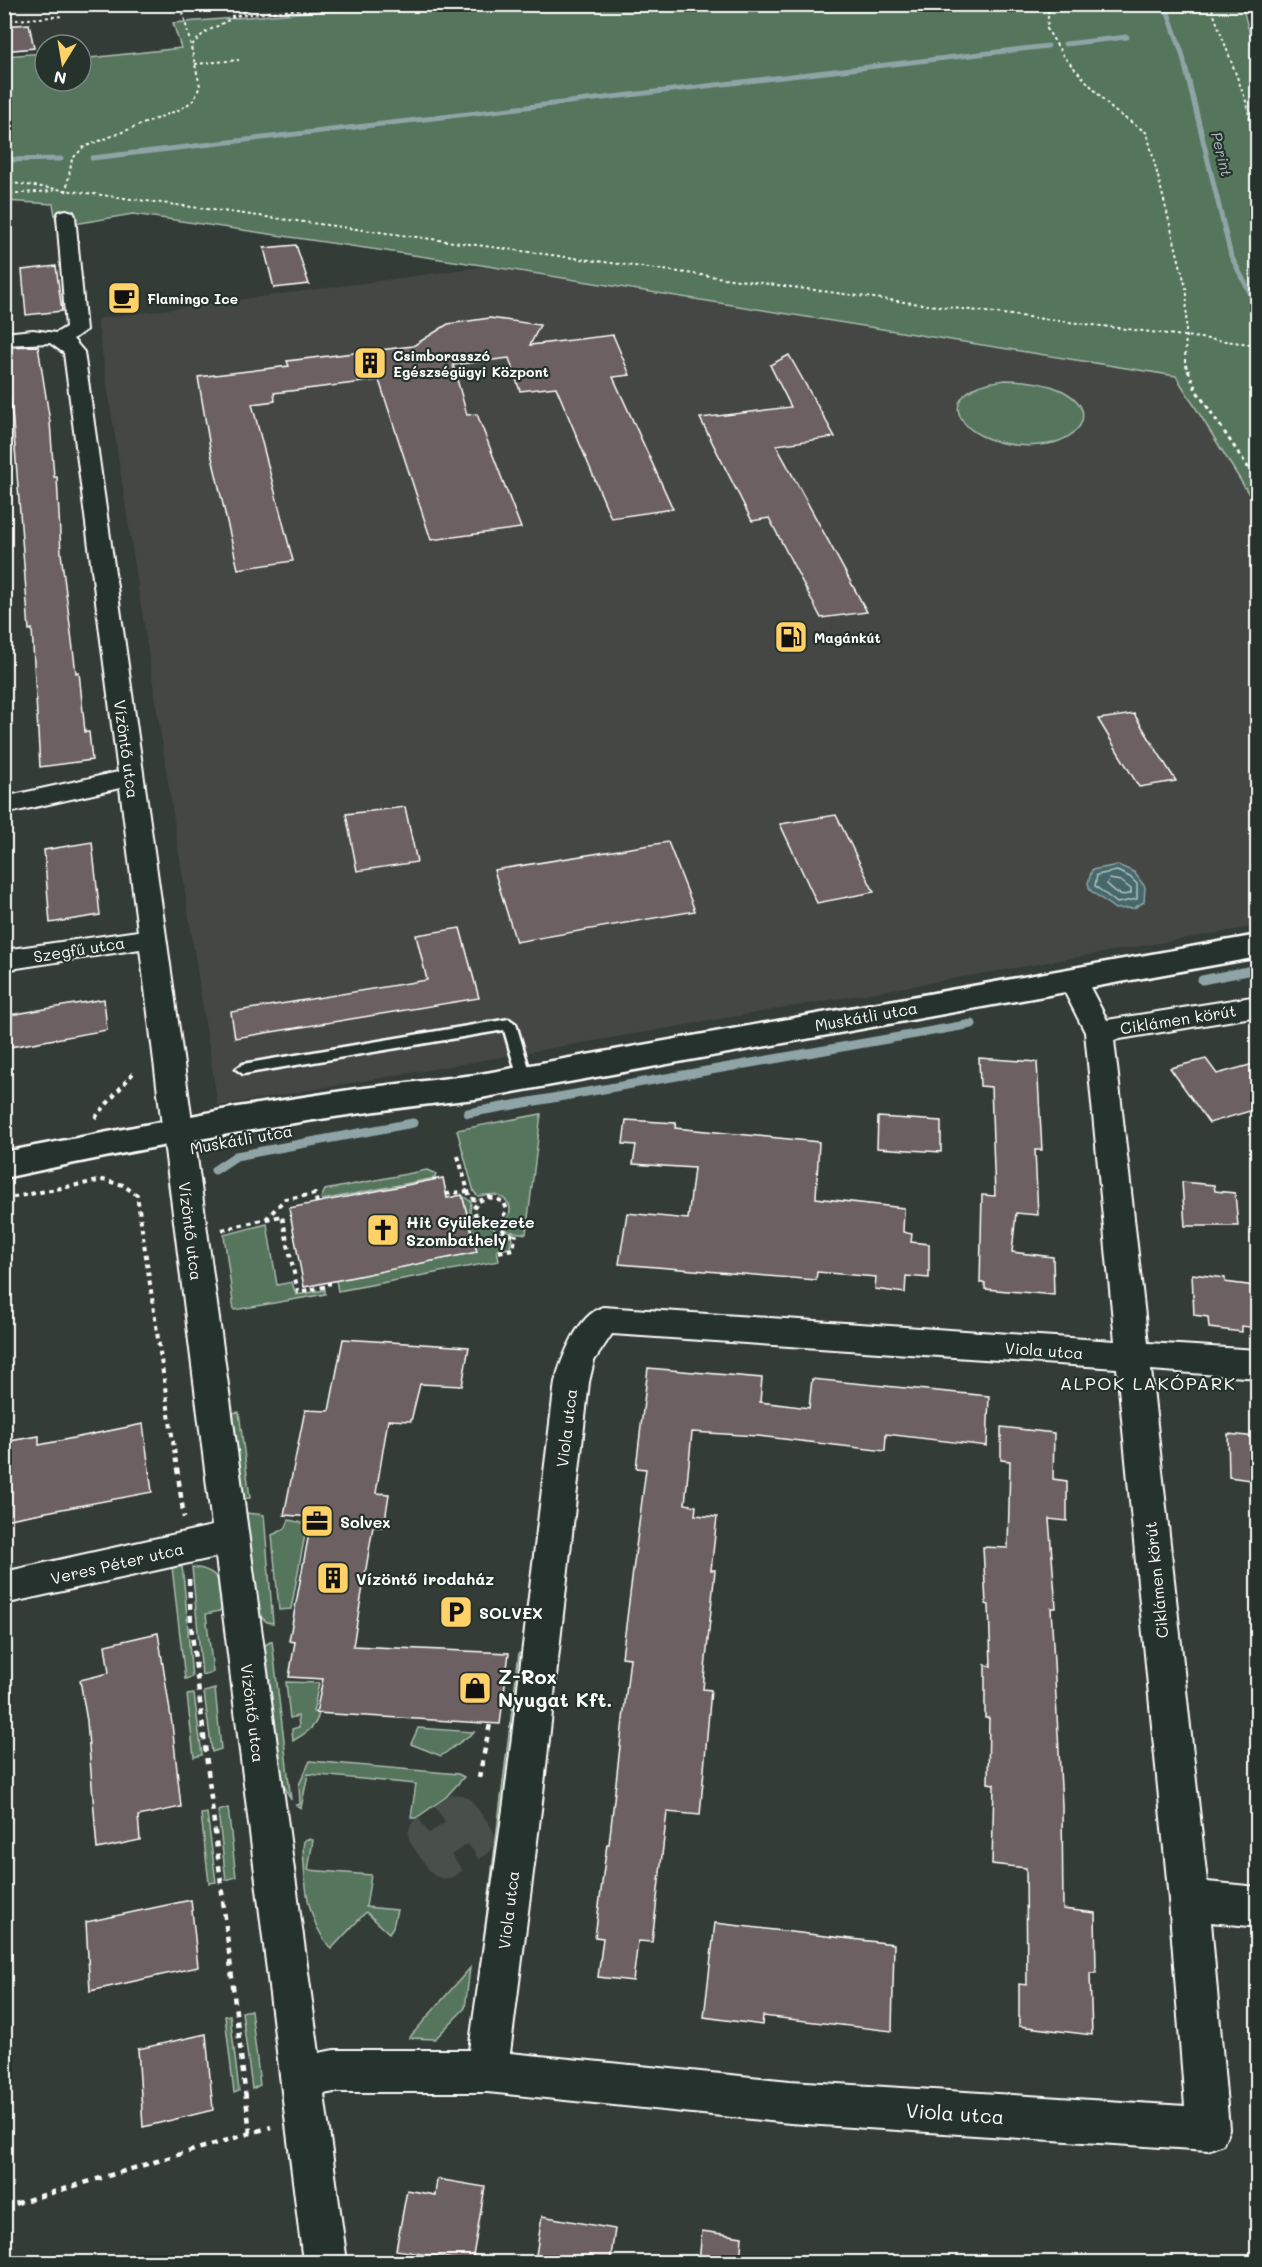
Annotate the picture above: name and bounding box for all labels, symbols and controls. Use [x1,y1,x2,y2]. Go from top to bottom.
north arrow [33,33,93,93]
text: N [52,67,68,90]
water label: Perint [1207,130,1237,178]
cafe icon: Flamingo Ice [106,280,142,316]
place label: Flamingo Ice [147,289,238,308]
building icon: Csimborasszó Egészségügyi Központ [352,345,388,381]
place label: Csimborasszó Egészségügyi Központ [393,346,549,381]
fuel station icon: Magánkút [773,619,809,655]
place label: Magánkút [814,628,881,647]
street label: Vízöntő utca [110,698,144,800]
street label: Szegfű utca [32,931,126,967]
street label: Muskátli utca [813,997,919,1035]
street label: Ciklámen körút [1118,999,1238,1039]
street label: Muskátli utca [188,1120,294,1158]
street label: Vízöntő utca [175,1180,207,1282]
place label: Hit Gyülekezete Szombathely [406,1211,535,1250]
church icon: Hit Gyülekezete Szombathely [365,1212,401,1248]
street label: Viola utca [1004,1337,1084,1363]
district label: ALPOK LAKÓPARK [1060,1371,1236,1395]
street label: Viola utca [551,1388,581,1468]
office icon: Solvex [299,1503,335,1539]
place label: Solvex [340,1511,391,1532]
street label: Ciklámen körút [1139,1521,1173,1639]
street label: Veres Péter utca [48,1537,186,1589]
building icon: Vízöntő irodaház [315,1560,351,1596]
place label: Vízöntő irodaház [356,1568,494,1589]
parking icon: SOLVEX [438,1594,474,1630]
place label: SOLVEX [479,1602,543,1623]
street label: Vízöntő utca [237,1662,269,1764]
place label: Z-Rox Nyugat Kft. [498,1663,613,1712]
shop icon: Z-Rox Nyugat Kft. [457,1670,493,1706]
street label: Viola utca [493,1870,523,1950]
street label: Viola utca [905,2097,1005,2129]

